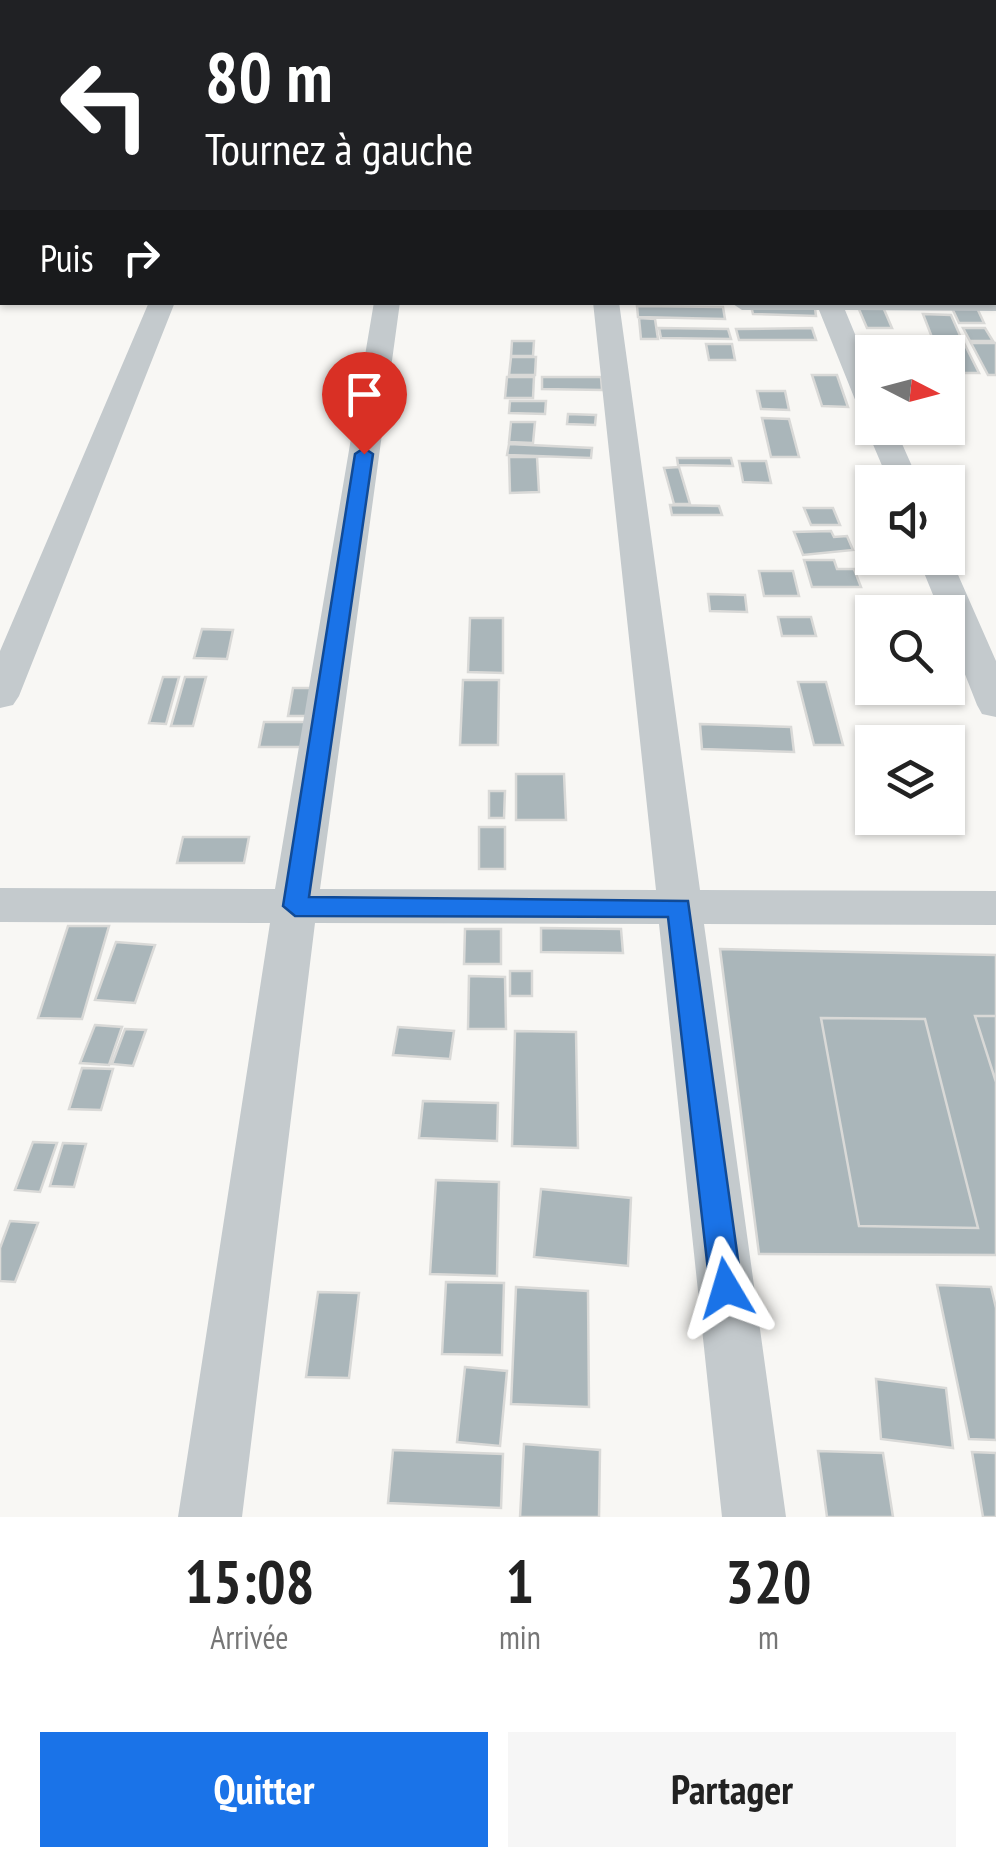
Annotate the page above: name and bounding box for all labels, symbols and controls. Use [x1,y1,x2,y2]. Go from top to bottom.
text: 80 m [205,31,333,121]
icon: left [40,40,170,170]
text: Tournez à gauche [205,119,473,177]
icon: right [114,230,169,285]
text: Puis [40,233,94,282]
north arrow [855,335,965,445]
map controls [855,335,965,835]
pin [322,352,407,455]
icon: arrive [337,367,392,422]
button: sound [855,465,965,575]
button: search [855,595,965,705]
button: layers [855,725,965,835]
position arrow [674,1236,778,1340]
text: 15:08 [185,1542,314,1620]
text: 1 [506,1542,534,1620]
text: 320 [725,1542,811,1620]
text: Arrivée [210,1616,289,1658]
text: min [499,1616,541,1658]
text: m [758,1616,779,1658]
button: Quitter [40,1732,488,1847]
button: Partager [508,1732,956,1847]

